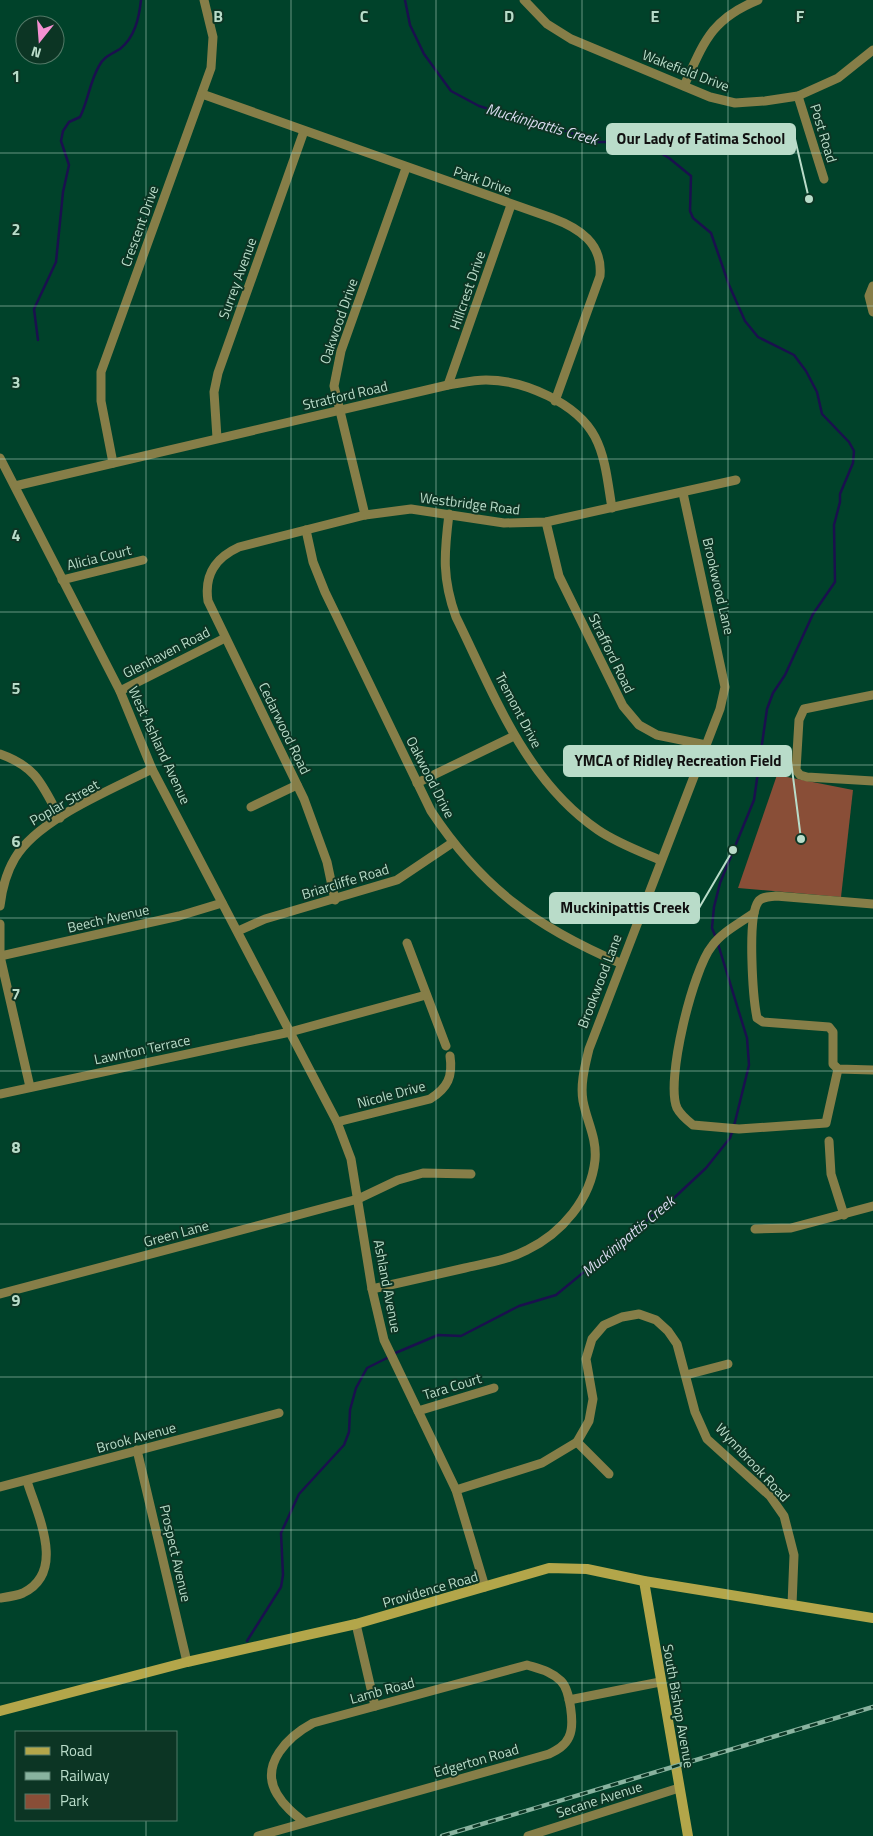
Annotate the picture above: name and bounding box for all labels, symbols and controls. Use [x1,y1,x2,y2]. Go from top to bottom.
text: B [213,4,223,28]
text: C [360,4,369,28]
text: D [504,4,514,28]
text: E [651,4,660,28]
text: F [796,4,805,28]
north arrow [15,15,65,65]
text: N [28,41,44,64]
street label: Wakefield Drive [639,44,733,96]
text: 1 [12,64,20,88]
water label: Muckinipattis Creek [483,97,603,152]
street label: Post Road [805,101,843,165]
callout: Our Lady of Fatima School [607,124,795,154]
text: Our Lady of Fatima School [617,127,785,150]
street label: Park Drive [451,160,515,200]
street label: Crescent Drive [115,182,163,270]
text: 2 [12,217,20,241]
street label: Surrey Avenue [213,234,261,322]
street label: Hillcrest Drive [444,248,490,332]
street label: Oakwood Drive [314,275,362,367]
text: 3 [12,370,20,394]
street label: Stratford Road [300,375,390,415]
street label: Westbridge Road [419,486,521,520]
text: 4 [12,523,21,547]
street label: Brookwood Lane [698,535,740,637]
street label: Alicia Court [64,539,134,575]
street label: Strafford Road [584,610,640,696]
street label: Glenhaven Road [119,621,213,683]
street label: Tremont Drive [490,668,548,752]
text: 5 [12,676,21,700]
street label: Cedarwood Road [254,678,316,778]
street label: West Ashland Avenue [123,683,197,807]
street label: Oakwood Drive [401,732,461,822]
callout: YMCA of Ridley Recreation Field [564,746,791,776]
text: YMCA of Ridley Recreation Field [574,749,782,772]
street label: Poplar Street [25,774,103,830]
text: 6 [12,829,21,853]
street label: Briarcliffe Road [299,858,391,904]
callout: Muckinipattis Creek [550,893,699,923]
text: Muckinipattis Creek [560,896,690,919]
street label: Beech Avenue [65,898,151,938]
street label: Brookwood Lane [571,931,627,1031]
text: 7 [12,982,20,1006]
street label: Lawnton Terrace [92,1029,192,1069]
street label: Nicole Drive [354,1075,428,1113]
text: 8 [12,1135,21,1159]
water label: Muckinipattis Creek [576,1189,681,1282]
street label: Green Lane [141,1214,211,1252]
street label: Ashland Avenue [369,1238,407,1334]
text: 9 [12,1288,21,1312]
street label: Tara Court [420,1367,484,1405]
street label: Brook Avenue [94,1416,178,1458]
street label: Wynnbrook Road [711,1418,795,1506]
street label: Prospect Avenue [155,1502,197,1604]
street label: Providence Road [380,1565,480,1613]
street label: South Bishop Avenue [658,1642,700,1770]
street label: Lamb Road [347,1671,417,1709]
legend [15,1731,178,1821]
street label: Edgerton Road [431,1738,521,1782]
text: Road [60,1739,92,1762]
text: Railway [60,1764,110,1787]
street label: Secane Avenue [553,1775,645,1823]
text: Park [60,1789,89,1812]

